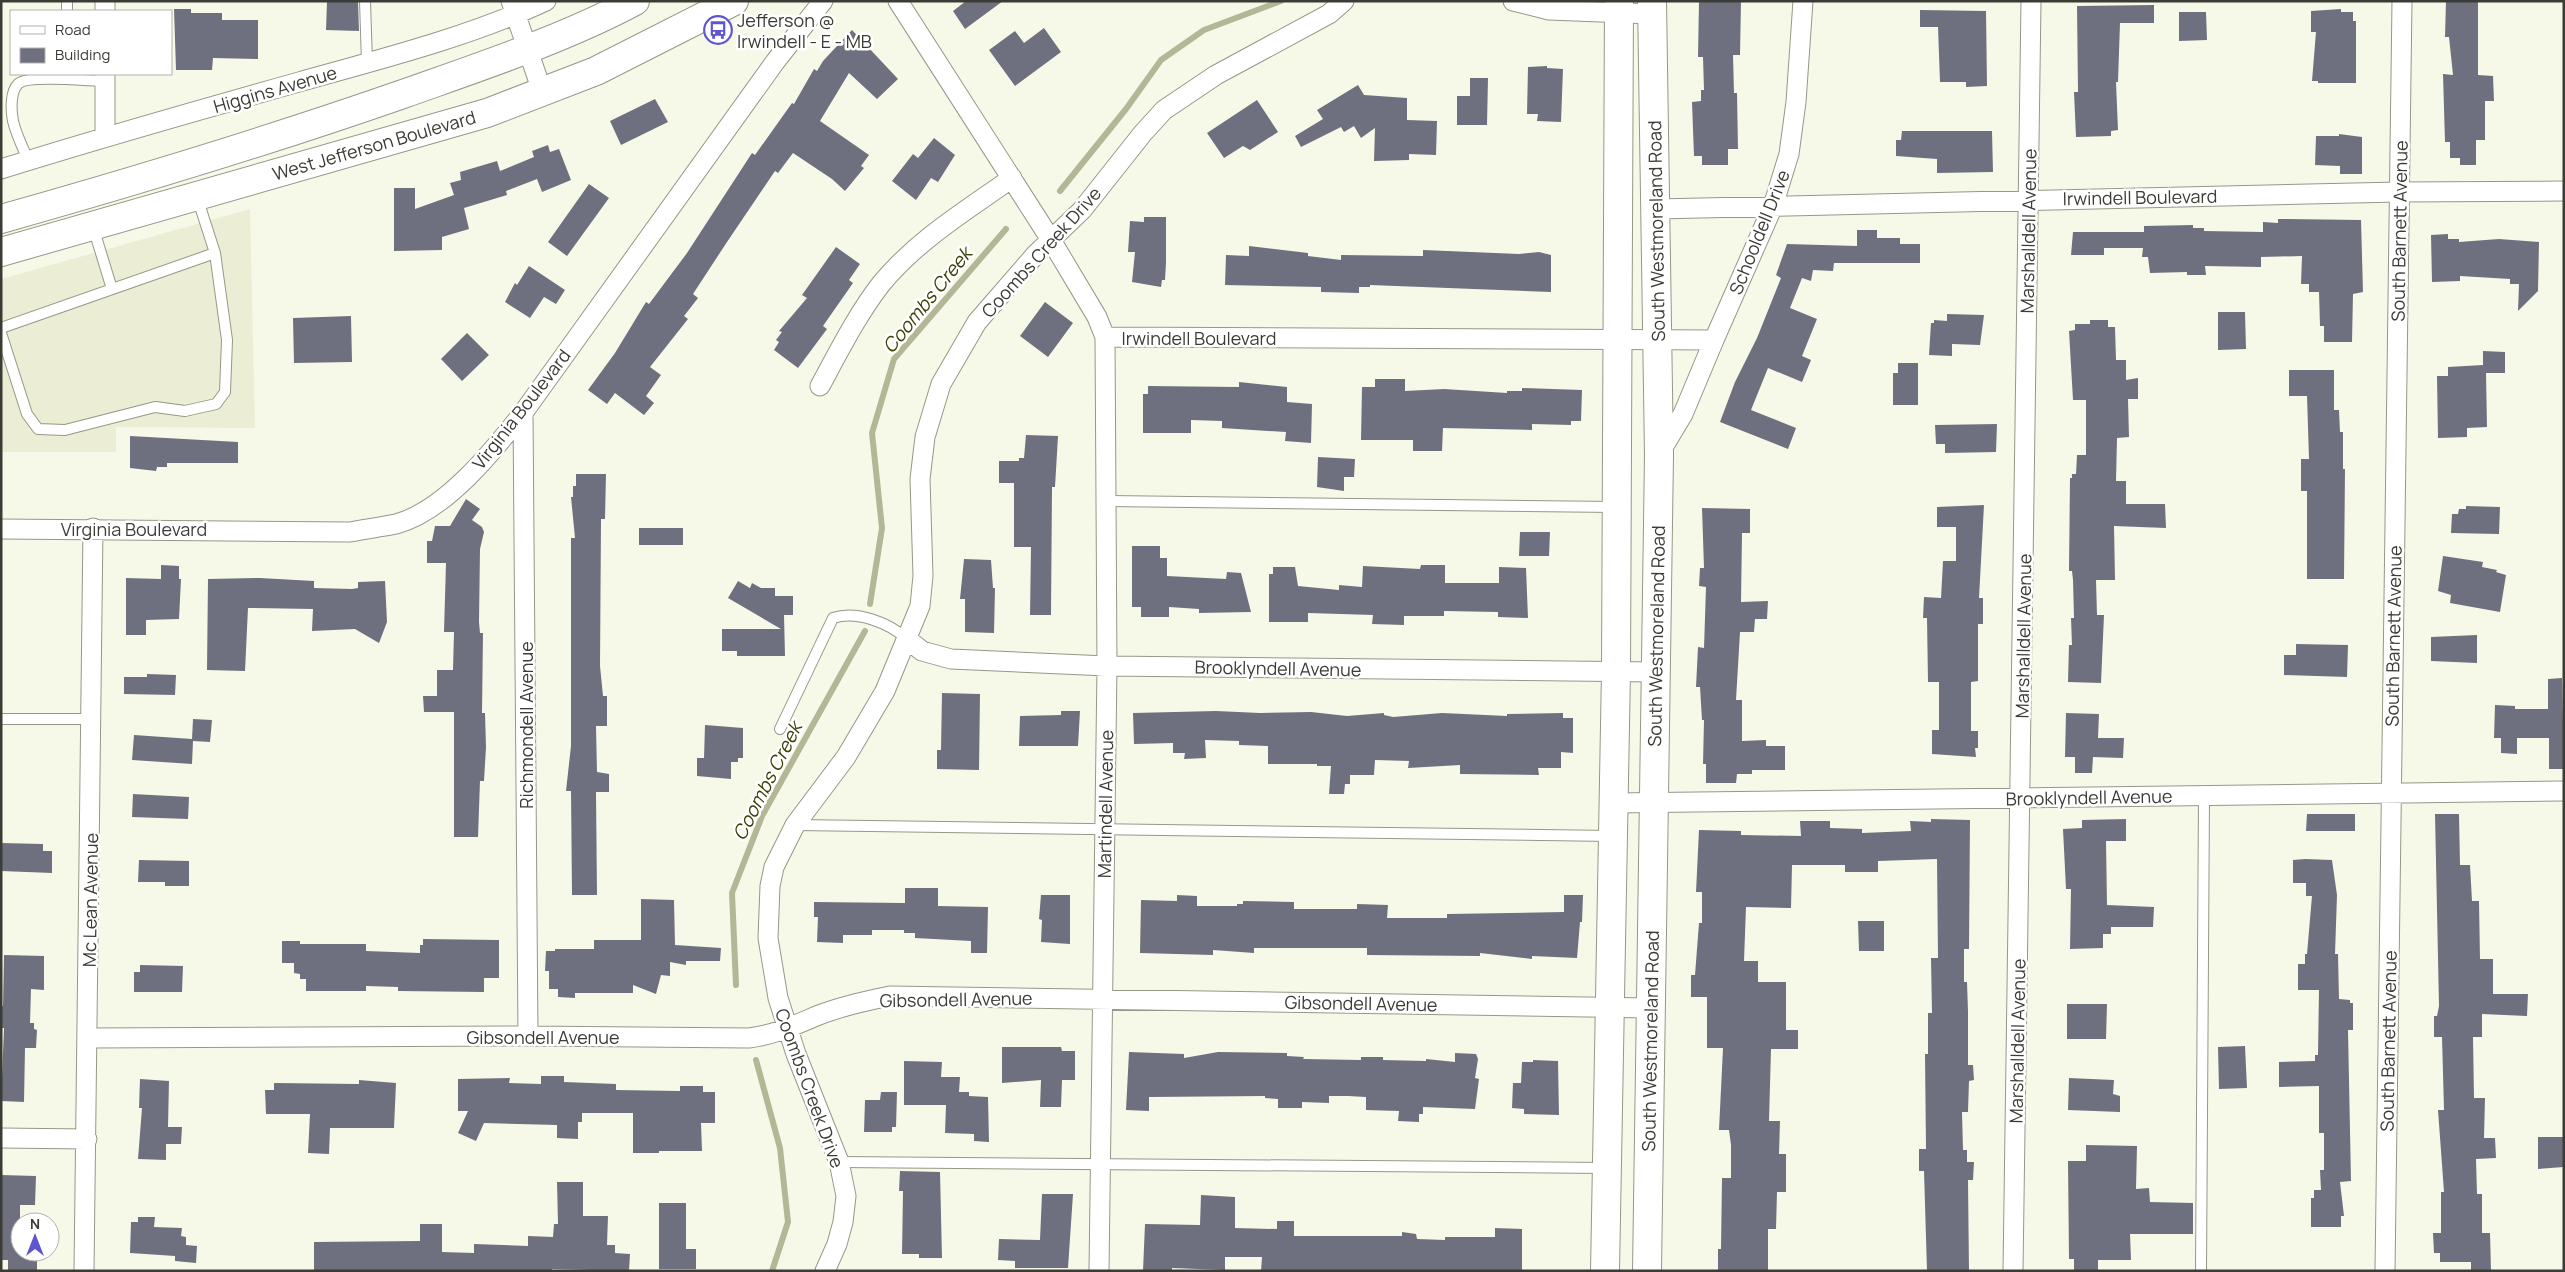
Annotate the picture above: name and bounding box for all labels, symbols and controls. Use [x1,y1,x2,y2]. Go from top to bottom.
place label: Jefferson @ Irwindell - E - MB [737,8,872,53]
legend [10,10,172,75]
bus stop icon: Jefferson @ Irwindell - E - MB [703,15,733,45]
text: Road [55,19,91,40]
text: Building [55,44,110,65]
street label: Higgins Avenue [210,60,340,118]
street label: West Jefferson Boulevard [270,104,478,186]
street label: South Westmoreland Road [1642,120,1670,342]
street label: South Barnett Avenue [2385,140,2413,322]
street label: Marshalldell Avenue [2015,148,2041,314]
street label: Schooldell Drive [1723,166,1795,298]
street label: Coombs Creek Drive [976,182,1106,322]
street label: Irwindell Boulevard [2062,184,2218,210]
water label: Coombs Creek [876,240,979,358]
street label: Irwindell Boulevard [1122,326,1276,350]
street label: Virginia Boulevard [466,344,576,474]
street label: Virginia Boulevard [61,517,207,541]
street label: South Westmoreland Road [1642,525,1670,747]
street label: South Barnett Avenue [2379,545,2407,727]
street label: Marshalldell Avenue [2010,553,2036,719]
street label: Richmondell Avenue [514,641,538,809]
street label: Brooklyndell Avenue [1194,655,1362,681]
water label: Coombs Creek [726,715,809,844]
street label: Martindell Avenue [1092,730,1118,878]
street label: Brooklyndell Avenue [2005,784,2173,810]
street label: Mc Lean Avenue [77,833,103,967]
street label: South Westmoreland Road [1636,930,1664,1152]
street label: South Barnett Avenue [2374,950,2402,1132]
street label: Marshalldell Avenue [2004,958,2030,1124]
street label: Gibsondell Avenue [879,986,1033,1012]
street label: Gibsondell Avenue [1284,990,1438,1016]
street label: Coombs Creek Drive [770,1005,850,1171]
street label: Gibsondell Avenue [466,1025,620,1049]
north arrow [10,1212,60,1262]
text: N [30,1214,40,1233]

